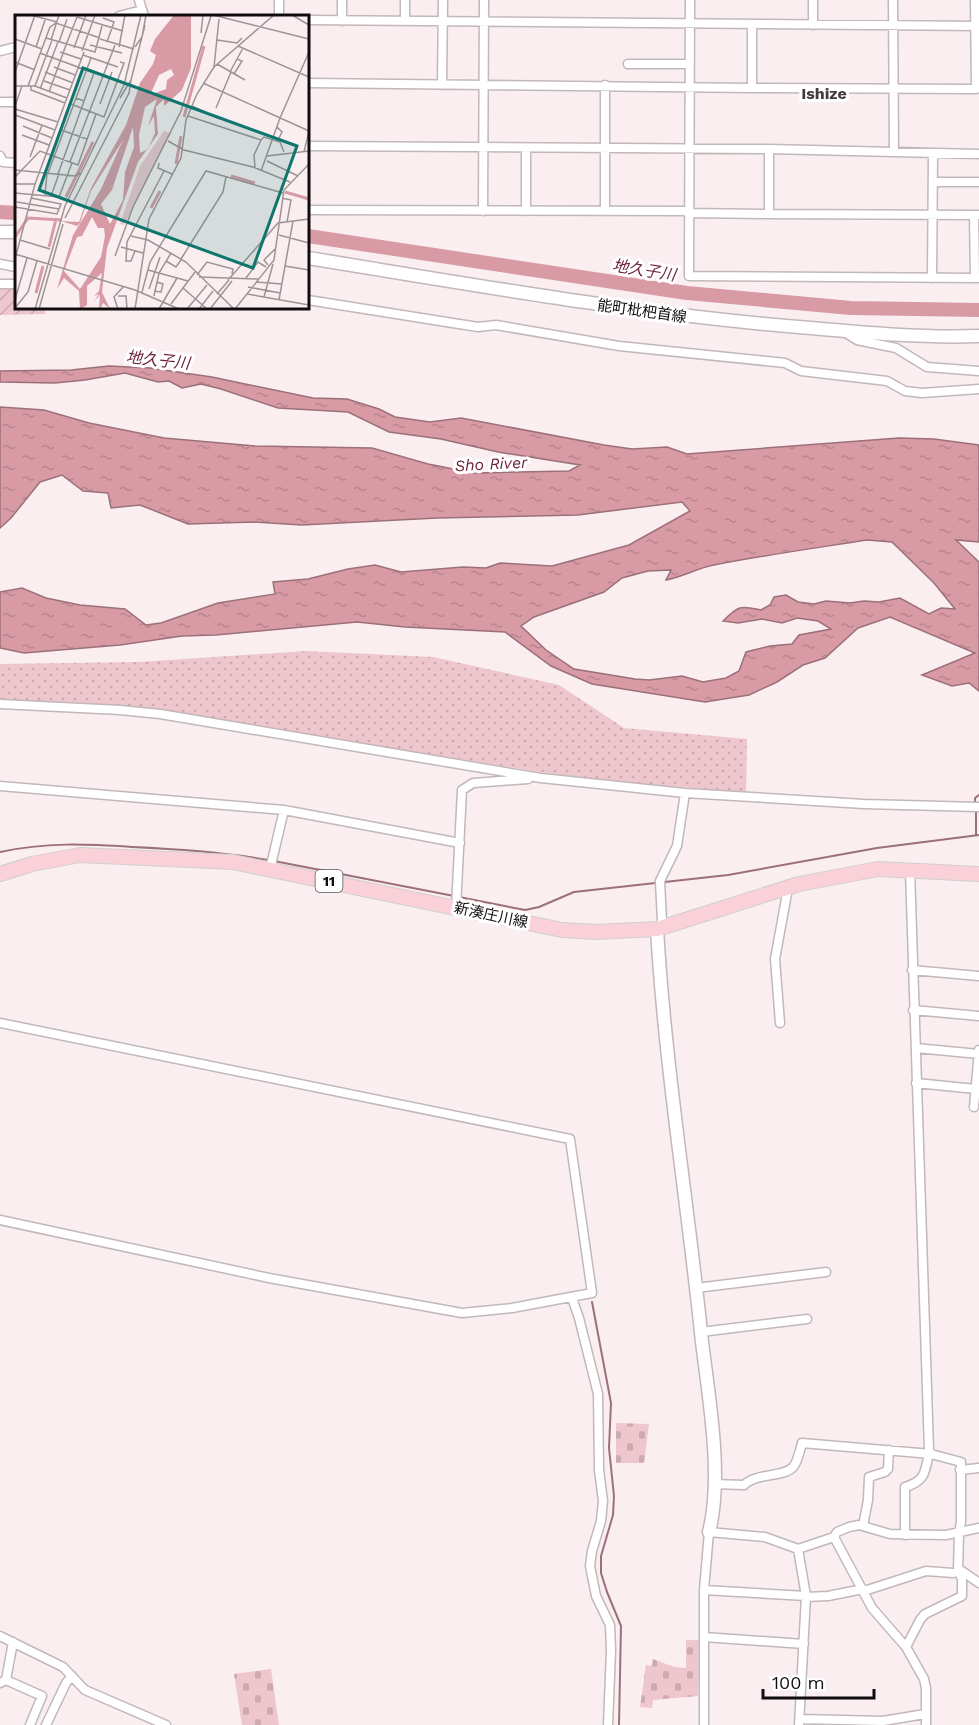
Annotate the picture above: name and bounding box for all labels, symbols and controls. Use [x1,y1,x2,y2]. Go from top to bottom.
inset map [15,15,309,309]
district label: Ishize [801,84,847,103]
water label: 地久子川 [611,256,679,285]
street label: 能町枇杷首線 [596,296,688,326]
water label: 地久子川 [125,347,193,373]
water label: Sho River [454,453,528,475]
road number: 11 [316,870,342,892]
street label: 新湊庄川線 [452,898,530,932]
scale bar [763,1662,874,1700]
text: 100 m [772,1672,825,1693]

